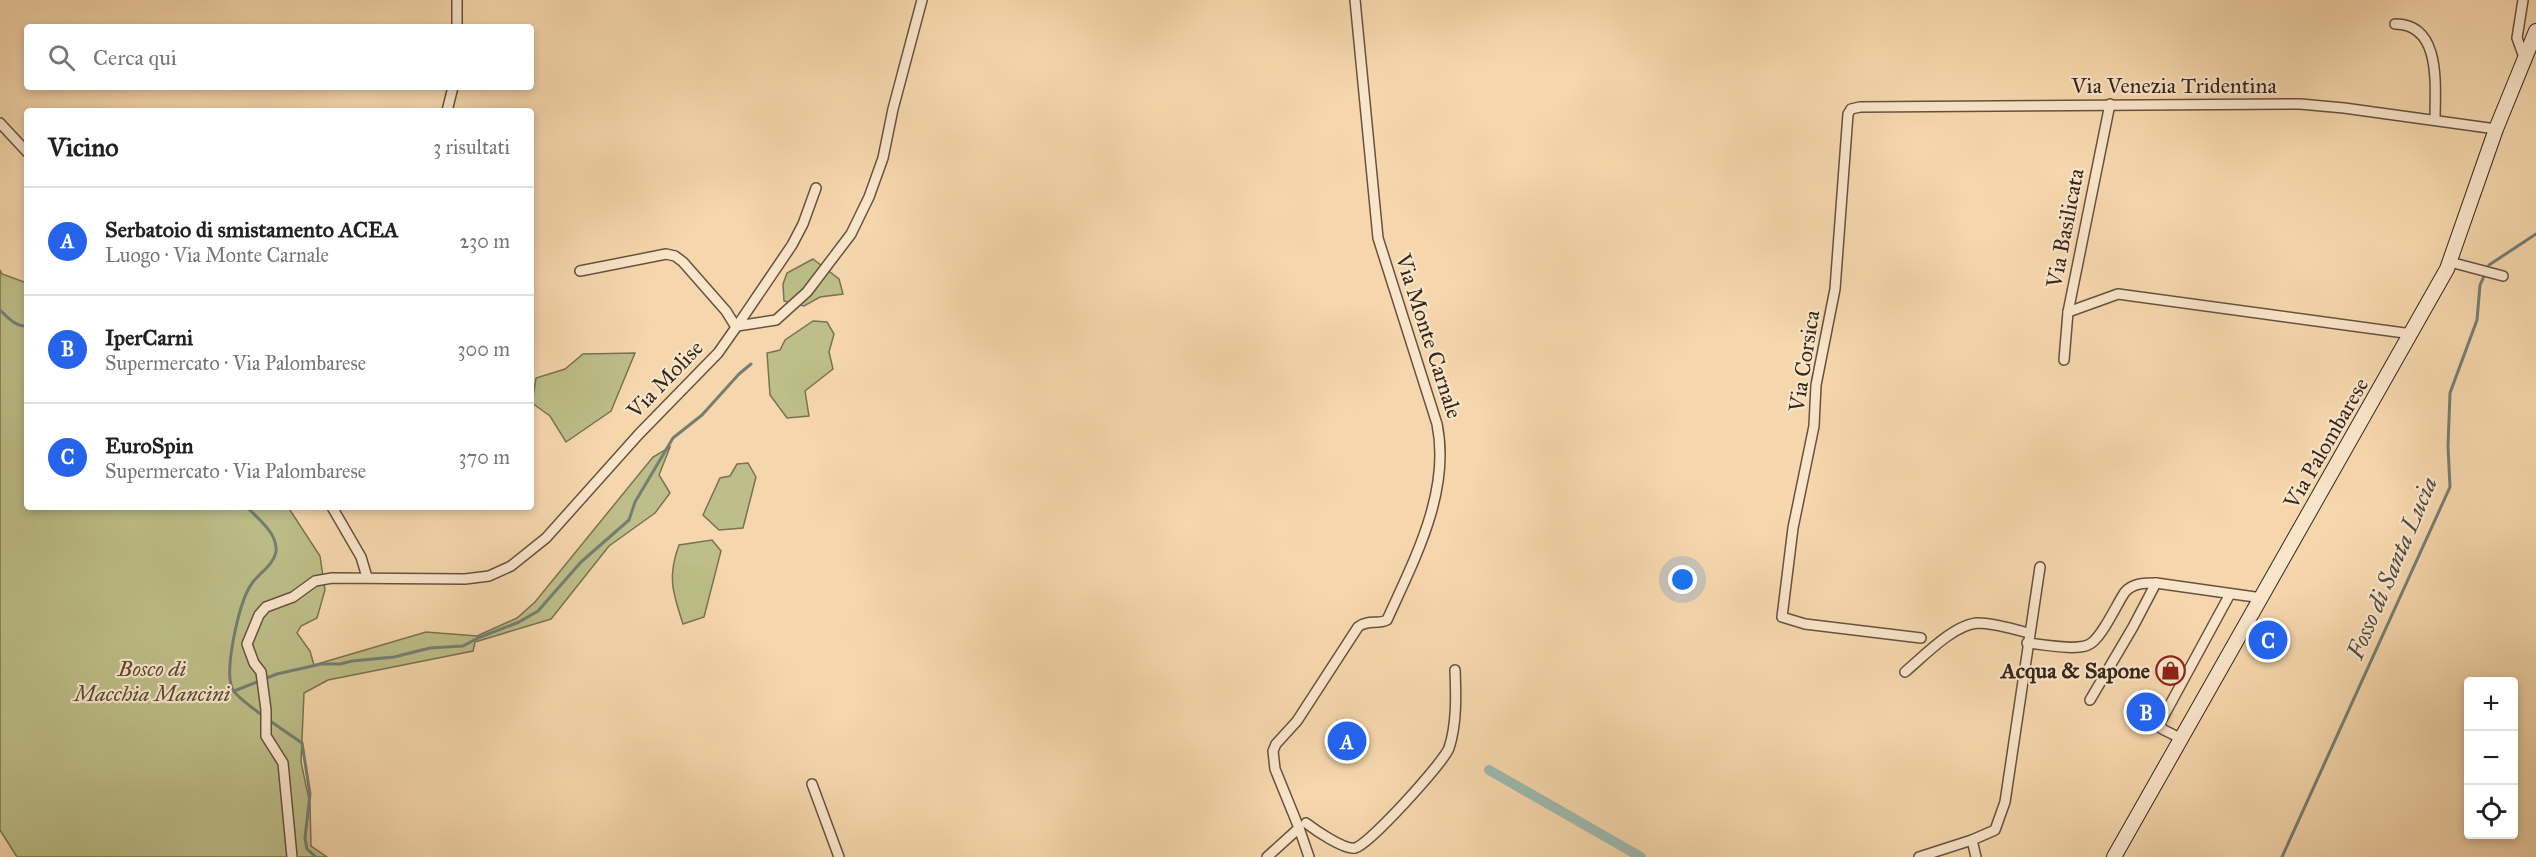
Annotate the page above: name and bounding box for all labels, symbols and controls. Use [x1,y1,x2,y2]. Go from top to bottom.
search box [24,24,534,90]
icon: search [45,41,78,74]
text: Cerca qui [93,44,177,71]
street label: Via Venezia Tridentina [2070,72,2277,99]
text: Vicino [48,131,119,163]
text: 3 risultati [433,135,510,159]
street label: Via Basilicata [2040,165,2090,291]
text: Serbatoio di smistamento ACEA [105,216,399,243]
text: A [61,229,74,253]
text: 230 m [459,229,510,253]
text: Luogo · Via Monte Carnale [105,243,329,267]
street label: Via Monte Carnale [1389,249,1468,422]
street label: Via Corsica [1783,308,1825,415]
text: IperCarni [105,324,193,351]
street label: Via Molise [621,334,709,424]
text: B [61,337,74,361]
text: 300 m [458,337,510,361]
text: Supermercato · Via Palombarese [105,351,366,375]
street label: Via Palombarese [2277,373,2374,514]
text: EuroSpin [105,432,193,459]
text: C [61,445,74,469]
text: 370 m [459,445,510,469]
text: Supermercato · Via Palombarese [105,459,366,483]
water label: Fosso di Santa Lucia [2340,472,2444,665]
your location [1668,565,1697,594]
pin: C [2248,618,2288,662]
shop icon: Acqua & Sapone [2155,654,2187,686]
park label: Bosco di Macchia Mancini [72,655,231,707]
place label: Acqua & Sapone [1999,657,2150,684]
map controls [2464,677,2518,839]
button: + [2464,677,2518,731]
pin: B [2126,690,2166,734]
pin: A [1328,718,1366,764]
button: − [2464,731,2518,785]
button: locate [2464,785,2518,839]

